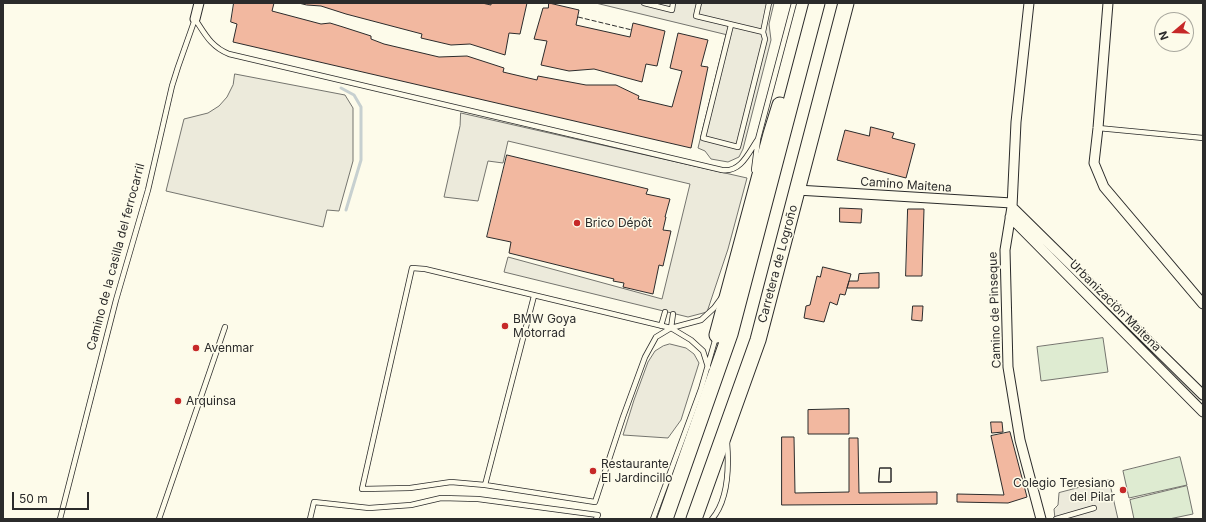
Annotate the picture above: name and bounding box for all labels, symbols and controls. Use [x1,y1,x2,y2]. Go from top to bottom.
north arrow [1154,12,1194,52]
text: N [1156,29,1172,42]
street label: Camino de la casilla del ferrocarril [84,162,148,352]
street label: Camino Maitena [860,175,952,195]
street label: Carretera de Logroño [755,203,801,325]
place label: Brico Dépôt [585,216,652,230]
marker: Brico Dépôt [572,218,582,228]
street label: Camino de Pinseque [986,251,1004,369]
street label: Urbanización Maitena [1066,257,1164,355]
place label: BMW Goya Motorrad [513,312,576,340]
marker: BMW Goya Motorrad [500,321,510,331]
place label: Avenmar [204,341,254,355]
marker: Avenmar [191,343,201,353]
place label: Arquinsa [186,394,236,408]
marker: Arquinsa [173,396,183,406]
place label: Restaurante El Jardincillo [601,457,673,485]
marker: Restaurante El Jardincillo [588,466,598,476]
place label: Colegio Teresiano del Pilar [1013,476,1115,504]
scale bar [14,484,91,510]
marker: Colegio Teresiano del Pilar [1118,485,1128,495]
text: 50 m [19,491,48,506]

